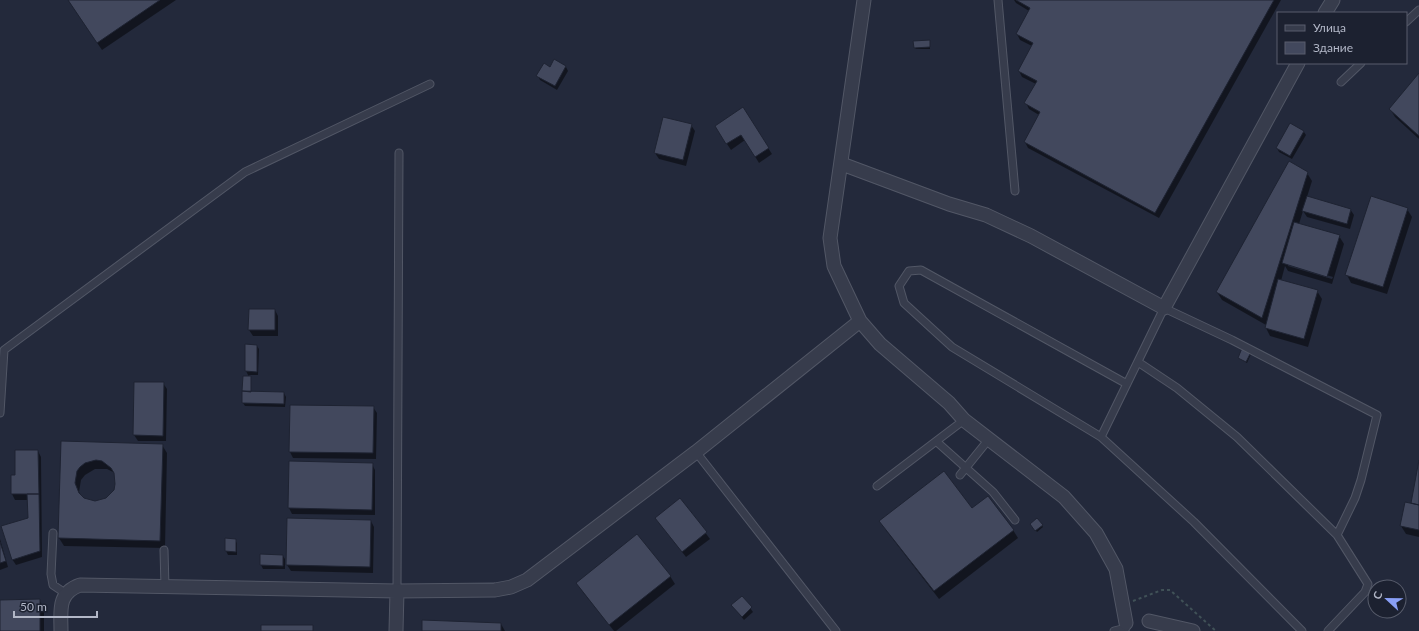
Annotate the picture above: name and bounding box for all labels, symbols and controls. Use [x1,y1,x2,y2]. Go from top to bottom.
legend [1277,12,1407,64]
text: Улица [1313,20,1346,35]
text: Здание [1313,40,1353,55]
north arrow [1367,579,1407,619]
text: С [1370,589,1385,601]
scale bar [14,593,97,619]
text: 50 m [20,599,47,614]

